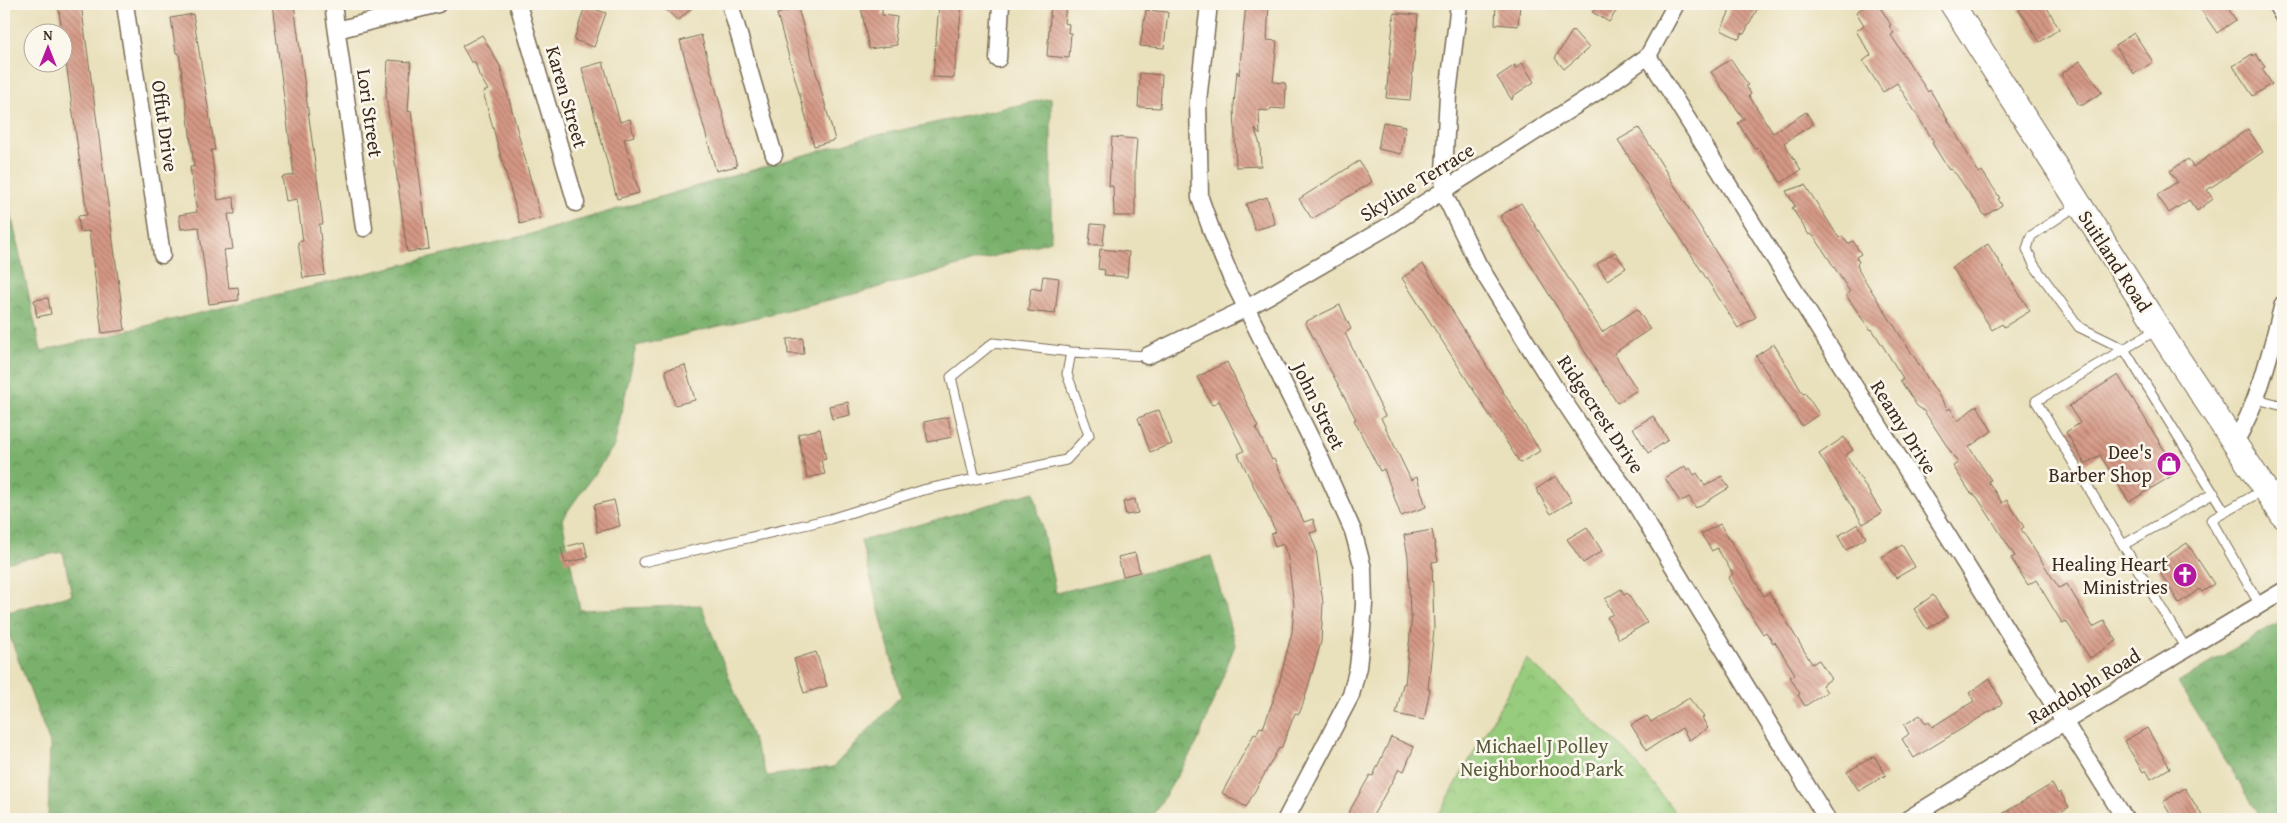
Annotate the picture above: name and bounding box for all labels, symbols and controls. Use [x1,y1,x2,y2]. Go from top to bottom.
north arrow [22,22,72,72]
text: N [43,25,53,45]
street label: Karen Street [539,42,596,151]
street label: Lori Street [350,67,391,159]
street label: Offut Drive [145,78,186,174]
street label: Skyline Terrace [1354,135,1480,228]
street label: Suitland Road [2072,204,2159,318]
street label: Ridgecrest Drive [1551,349,1652,479]
street label: John Street [1285,354,1353,454]
street label: Reamy Drive [1864,374,1945,479]
place label: Dee's Barber Shop [2049,437,2152,489]
shop icon: Dee's Barber Shop [2156,451,2182,477]
place label: Healing Heart Ministries [2052,549,2168,601]
church icon: Healing Heart Ministries [2172,562,2198,588]
street label: Randolph Road [2022,640,2146,731]
park label: Michael J Polley Neighborhood Park [1460,731,1625,783]

